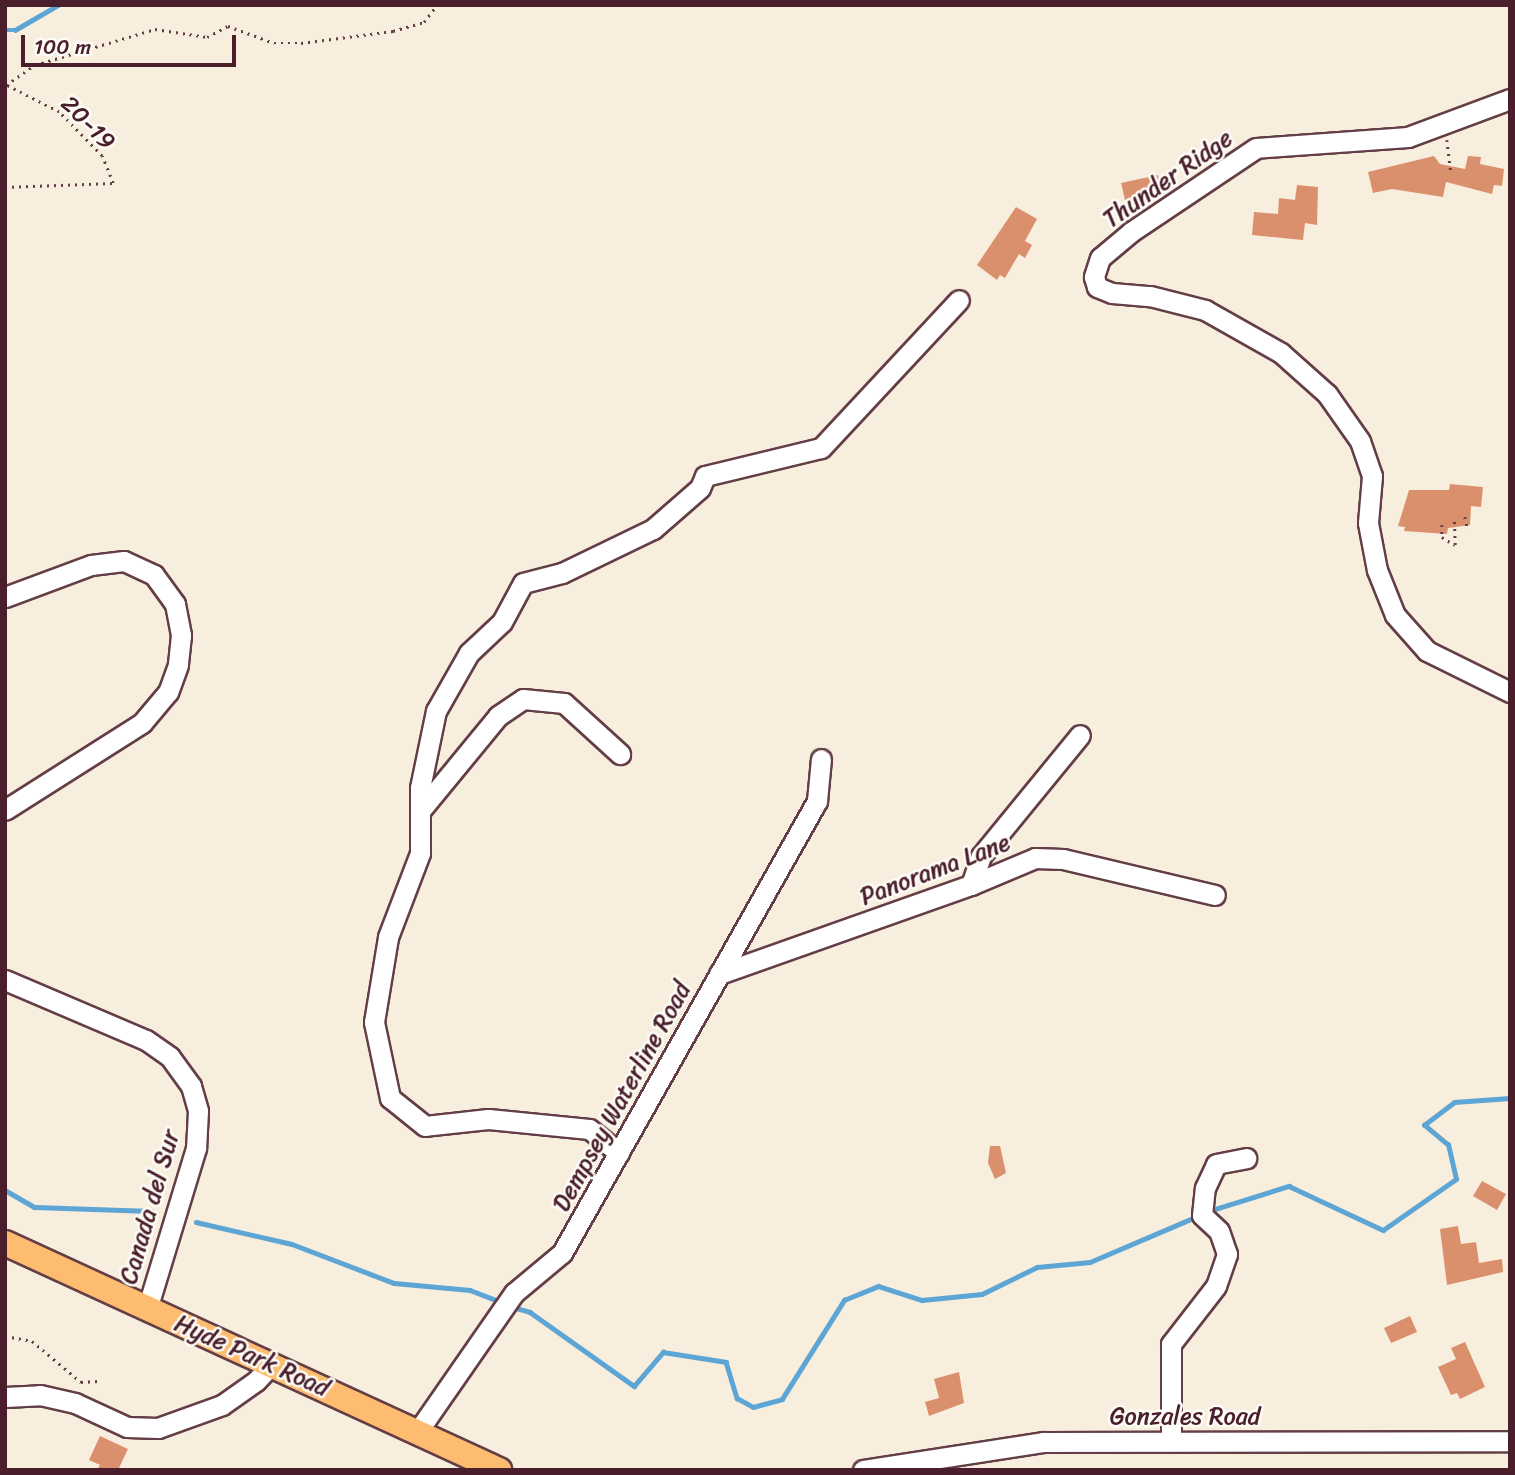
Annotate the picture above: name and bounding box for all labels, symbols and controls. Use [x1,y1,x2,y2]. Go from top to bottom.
scale bar [24,21,240,65]
text: 100 m [34,28,91,66]
street label: 20-19 [55,90,121,156]
street label: Thunder Ridge [1098,124,1238,234]
street label: Panorama Lane [856,828,1014,912]
street label: Dempsey Waterline Road [547,977,697,1217]
street label: Canada del Sur [114,1127,186,1287]
street label: Hyde Park Road [170,1309,334,1403]
street label: Gonzales Road [1110,1403,1260,1431]

